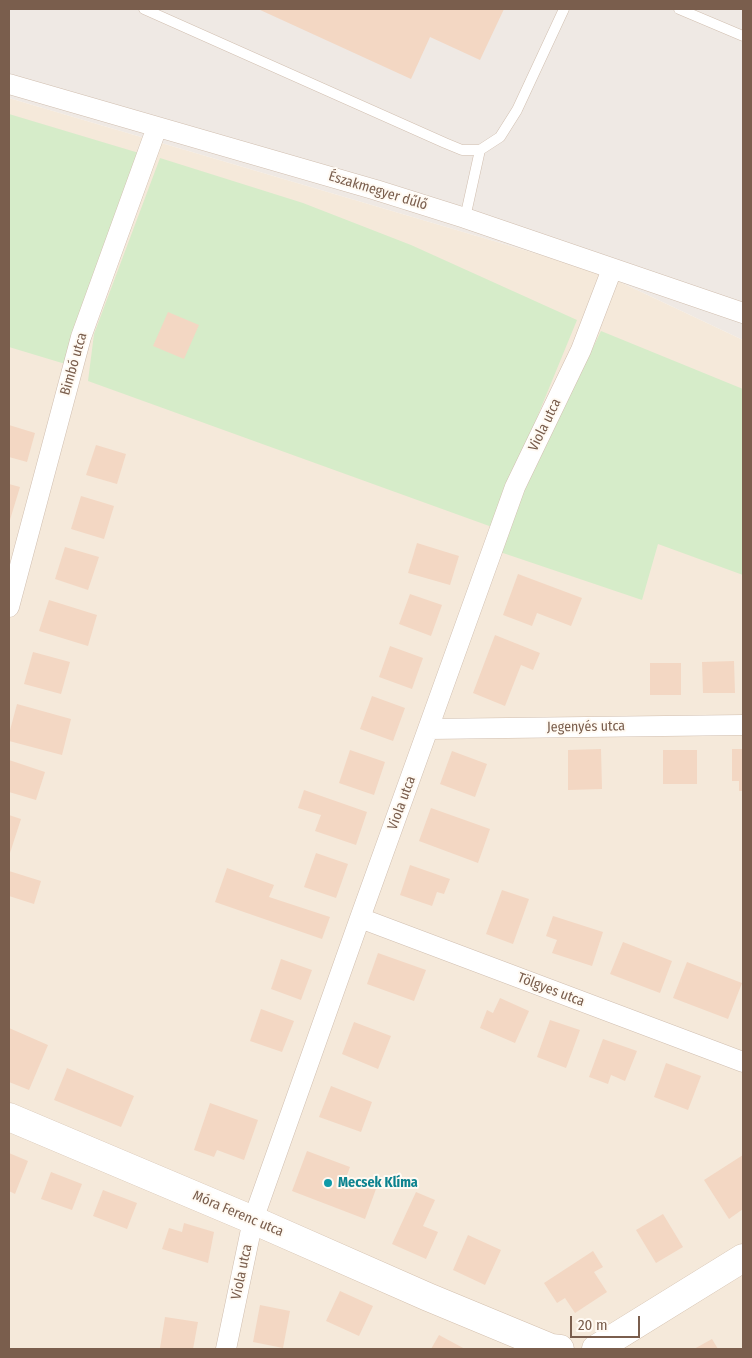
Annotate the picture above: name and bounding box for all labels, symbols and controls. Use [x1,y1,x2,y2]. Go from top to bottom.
street label: Északmegyer dűlő [326,168,430,214]
street label: Bimbó utca [57,331,91,397]
street label: Viola utca [525,396,565,454]
street label: Jegenyés utca [547,718,625,736]
street label: Viola utca [384,774,420,832]
street label: Tölgyes utca [515,970,587,1010]
place label: Mecsek Klíma [338,1175,418,1191]
marker: Mecsek Klíma [322,1177,334,1189]
street label: Móra Ferenc utca [190,1187,286,1241]
street label: Viola utca [228,1243,256,1301]
scale bar [572,1306,642,1338]
text: 20 m [578,1316,608,1334]

